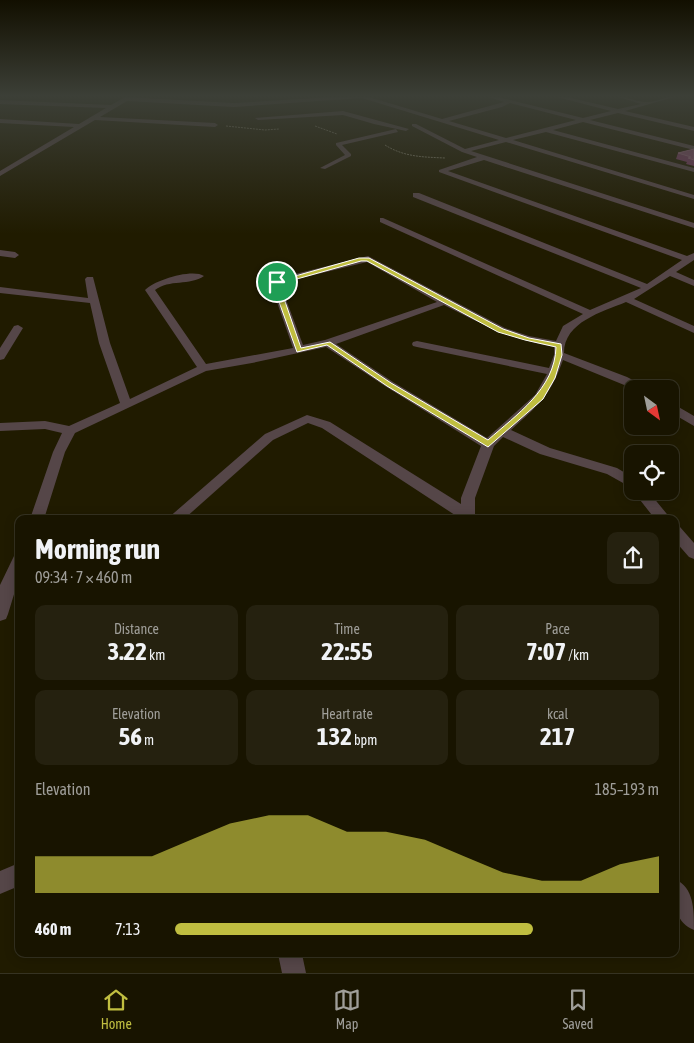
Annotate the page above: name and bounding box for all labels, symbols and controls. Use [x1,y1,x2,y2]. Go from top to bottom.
pin [256,261,298,303]
icon: arrive [263,268,291,296]
north arrow [624,380,679,435]
map controls [624,380,679,500]
button: locate [624,445,679,500]
button: share [607,532,659,584]
text: Morning run [35,533,160,565]
text: 09:34 · 7 × 460 m [35,568,132,586]
text: Distance [114,621,159,637]
text: Time [334,621,360,637]
text: Pace [545,621,570,637]
text: 3.22 [107,637,147,665]
text: 22:55 [321,637,373,665]
text: 7:07 [526,637,566,665]
text: km [147,647,165,663]
text: /km [566,647,589,663]
text: Elevation [112,706,161,722]
text: Heart rate [321,706,373,722]
text: kcal [547,706,568,722]
text: 56 [119,722,142,750]
text: 132 [317,722,352,750]
text: 217 [540,722,575,750]
text: m [142,732,154,748]
text: bpm [352,732,377,748]
text: Elevation [35,780,90,798]
text: 185–193 m [595,780,659,798]
text: 460 m [35,920,71,938]
text: 7:13 [115,920,140,938]
tab: Home [101,986,132,1032]
tab: Map [333,986,361,1032]
tab: Saved [562,986,593,1032]

